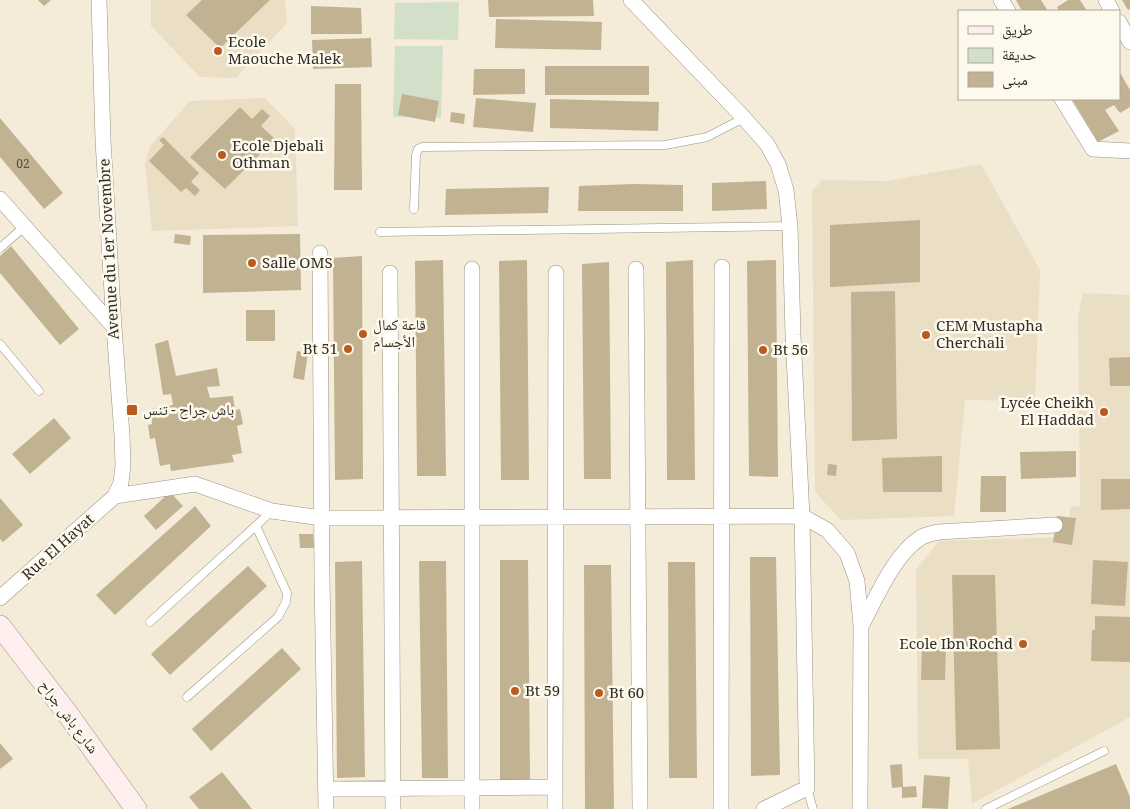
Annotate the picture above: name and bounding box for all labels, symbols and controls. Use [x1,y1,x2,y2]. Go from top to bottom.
legend [958,10,1120,100]
text: طريق [1002,19,1033,45]
place label: Ecole Maouche Malek [228,31,341,74]
text: حديقة [1002,44,1037,70]
marker: Ecole Maouche Malek [212,45,224,57]
text: مبنى [1002,69,1028,95]
place label: Ecole Djebali Othman [232,135,324,178]
marker: Ecole Djebali Othman [216,149,228,161]
house number: 02 [16,155,30,176]
street label: Avenue du 1er Novembre [93,158,129,340]
place label: Salle OMS [262,252,333,278]
marker: Salle OMS [246,257,258,269]
place label: قاعة كمال الأجسام [373,314,426,357]
place label: CEM Mustapha Cherchali [936,315,1043,358]
marker: قاعة كمال الأجسام [357,328,369,340]
marker: CEM Mustapha Cherchali [920,329,932,341]
place label: Bt 51 [303,338,338,364]
place label: Bt 56 [773,339,808,365]
marker: Bt 51 [342,343,354,355]
marker: Bt 56 [757,344,769,356]
place label: Lycée Cheikh El Haddad [1000,392,1094,435]
place label: باش جراح - تنس [143,399,234,425]
marker: باش جراح - تنس [125,403,139,417]
marker: Lycée Cheikh El Haddad [1098,406,1110,418]
street label: Rue El Hayat [17,509,102,588]
place label: Ecole Ibn Rochd [899,633,1013,659]
marker: Ecole Ibn Rochd [1017,638,1029,650]
street label: شارع باش جراح [31,676,104,761]
place label: Bt 59 [525,680,560,706]
place label: Bt 60 [609,682,644,708]
marker: Bt 59 [509,685,521,697]
marker: Bt 60 [593,687,605,699]

